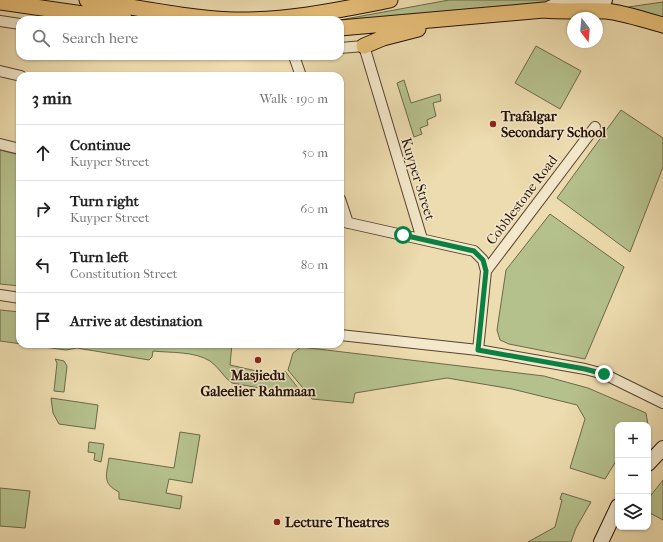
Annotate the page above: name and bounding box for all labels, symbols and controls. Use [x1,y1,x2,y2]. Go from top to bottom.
north arrow [567,12,603,48]
search box [16,16,344,60]
icon: search [30,27,52,49]
text: Search here [62,29,138,47]
text: 3 min [32,88,72,108]
text: Walk · 190 m [259,91,328,106]
place label: Trafalgar Secondary School [500,108,606,141]
marker: Trafalgar Secondary School [488,119,498,129]
text: Continue [70,136,130,154]
street label: Kuyper Street [397,136,439,222]
icon: ahead [32,142,54,164]
text: 50 m [302,145,328,160]
street label: Cobblestone Road [483,151,562,248]
text: Kuyper Street [70,154,149,169]
text: Turn right [70,192,139,210]
icon: right [32,198,54,220]
text: 60 m [300,201,328,216]
text: Kuyper Street [70,210,149,225]
route start [394,226,412,244]
text: Turn left [70,248,128,266]
icon: left [32,254,54,276]
text: 80 m [301,257,328,272]
text: Constitution Street [70,266,178,281]
icon: arrive [32,310,54,332]
text: Arrive at destination [70,312,202,330]
marker: Masjiedu Galeelier Rahmaan [253,355,263,365]
route end [595,365,613,383]
place label: Masjiedu Galeelier Rahmaan [200,367,316,400]
map controls [615,422,651,530]
button: + [615,422,651,458]
button: − [615,458,651,494]
button: layers [615,494,651,530]
place label: Lecture Theatres [285,514,390,531]
marker: Lecture Theatres [272,517,282,527]

